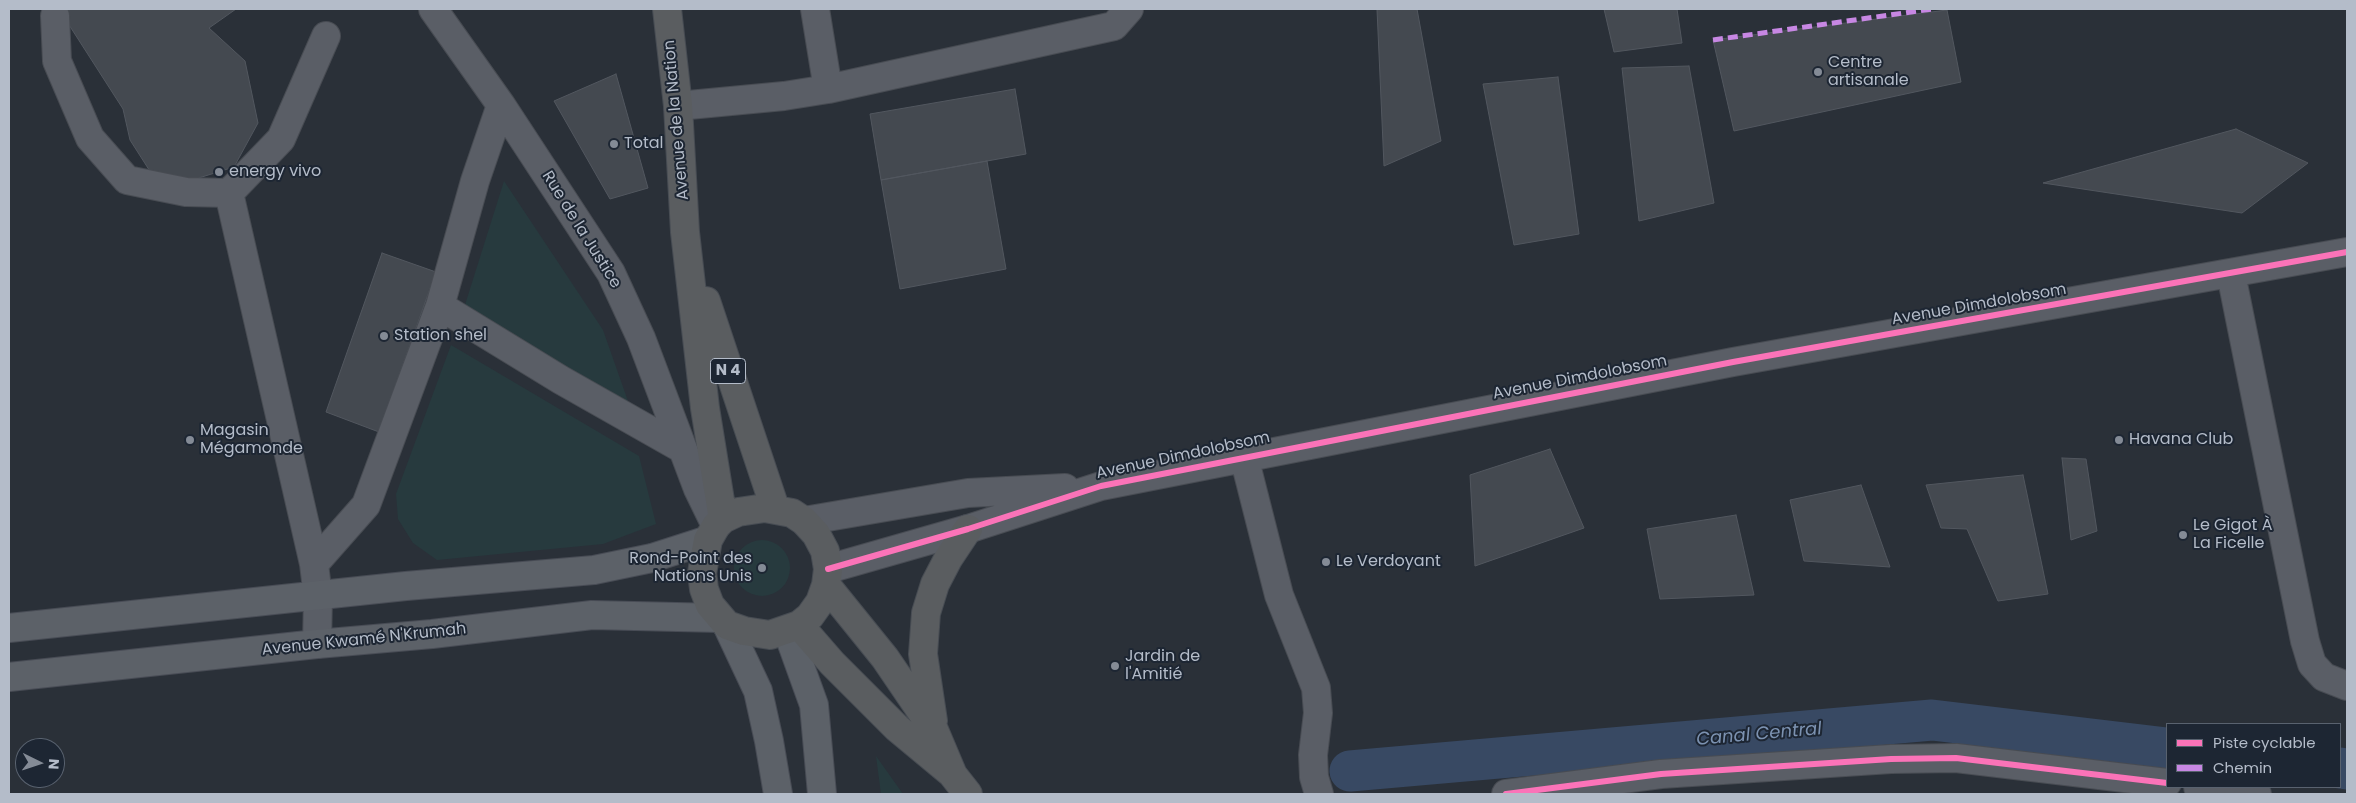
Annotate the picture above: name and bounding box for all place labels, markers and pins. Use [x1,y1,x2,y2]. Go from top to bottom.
place label: Centre artisanale [1828,53,1909,91]
marker: Centre artisanale [1812,66,1824,78]
place label: Total [624,134,663,154]
marker: Total [608,138,620,150]
place label: energy vivo [229,162,321,182]
marker: energy vivo [213,166,225,178]
place label: Station shel [394,326,487,346]
marker: Station shel [378,330,390,342]
place label: Magasin Mégamonde [200,421,303,459]
place label: Havana Club [2129,430,2233,450]
marker: Magasin Mégamonde [184,434,196,446]
marker: Havana Club [2113,434,2125,446]
place label: Le Gigot À La Ficelle [2193,516,2272,554]
marker: Le Gigot À La Ficelle [2177,529,2189,541]
place label: Rond-Point des Nations Unis [629,549,752,587]
place label: Le Verdoyant [1336,552,1441,572]
marker: Le Verdoyant [1320,556,1332,568]
marker: Rond-Point des Nations Unis [756,562,768,574]
place label: Jardin de l'Amitié [1125,647,1200,685]
marker: Jardin de l'Amitié [1109,660,1121,672]

